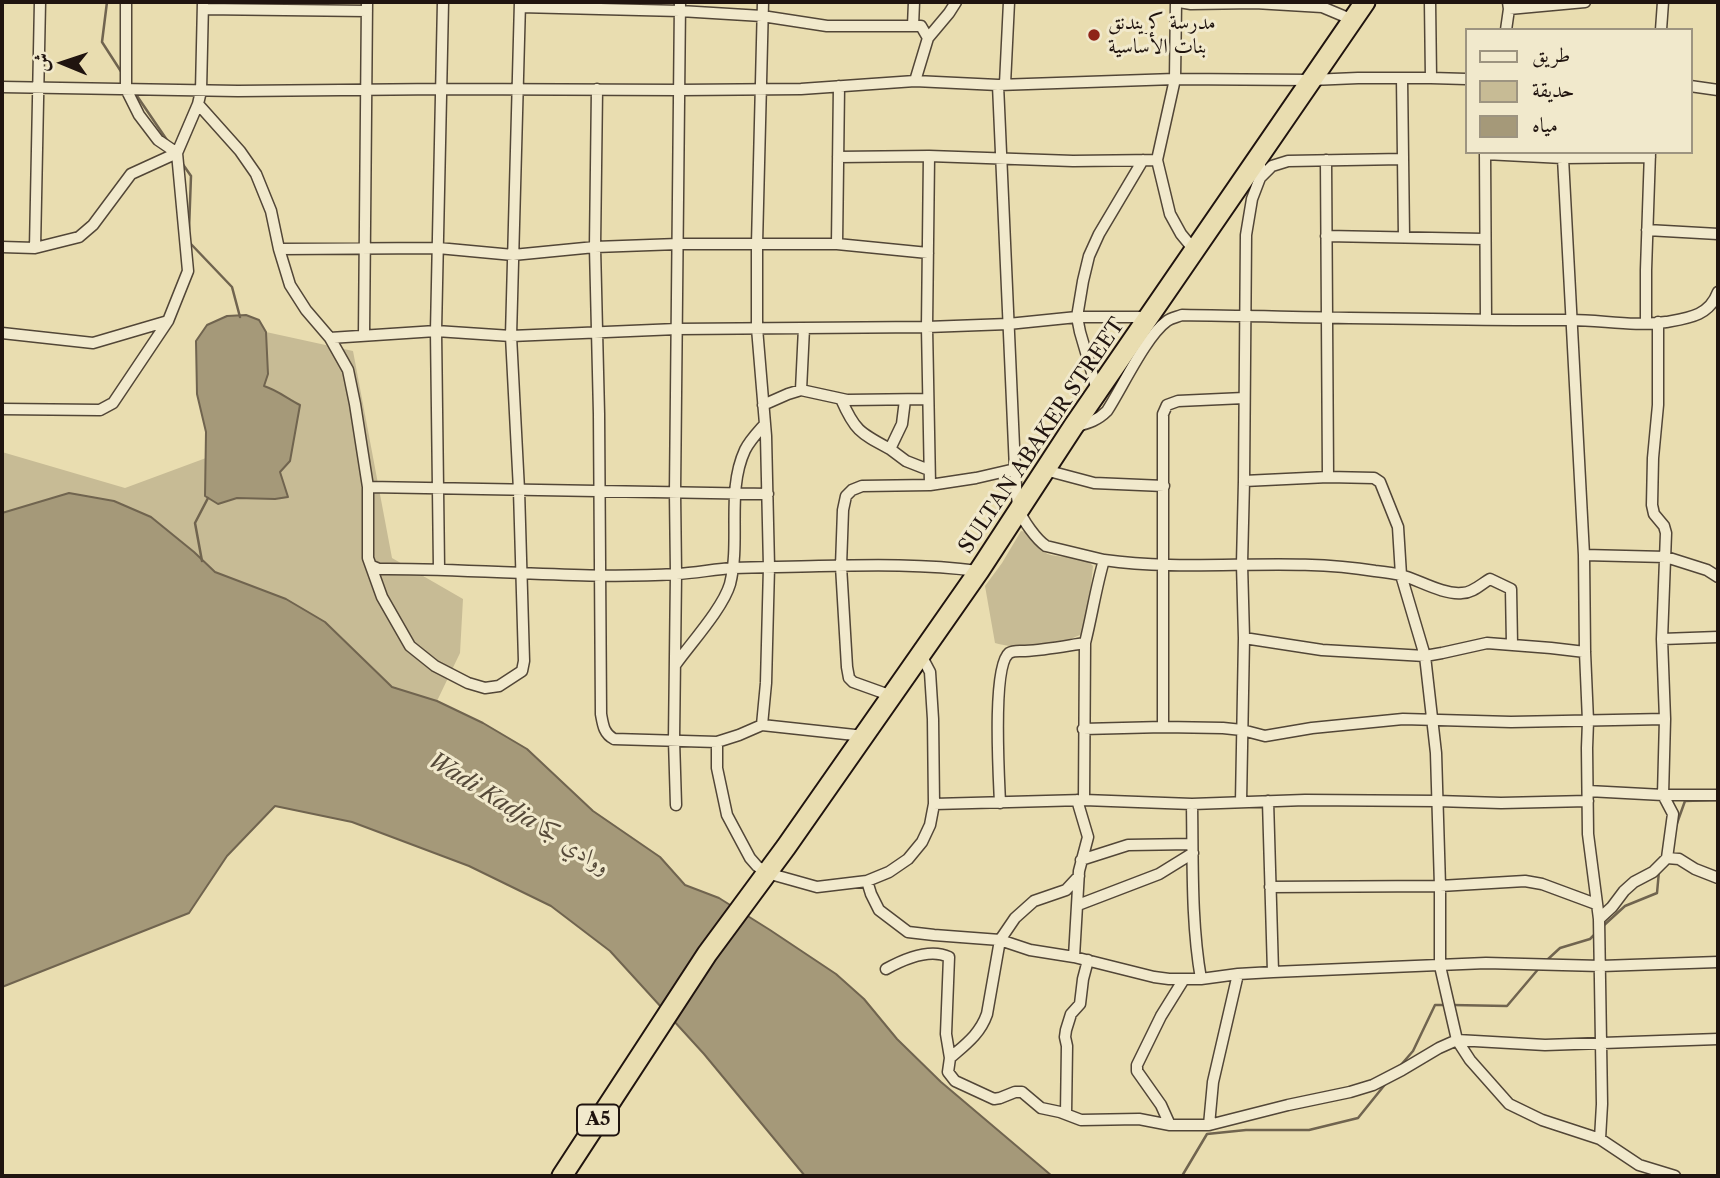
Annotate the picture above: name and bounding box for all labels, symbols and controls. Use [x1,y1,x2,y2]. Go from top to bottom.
place label: مدرسة كريندنق بنات الأساسية [1108,10,1216,60]
marker: مدرسة كريندنق بنات الأساسية [1086,27,1102,43]
north arrow [28,28,98,98]
legend [1464,28,1692,154]
text: طريق [1532,42,1570,67]
text: ش [30,52,53,72]
text: حديقة [1532,77,1575,102]
text: مياه [1532,112,1558,137]
street label: SULTAN ABAKER STREET [954,313,1130,559]
water label: Wadi Kadja ووادي كجا [423,747,615,881]
road number: A5 [577,1104,619,1136]

